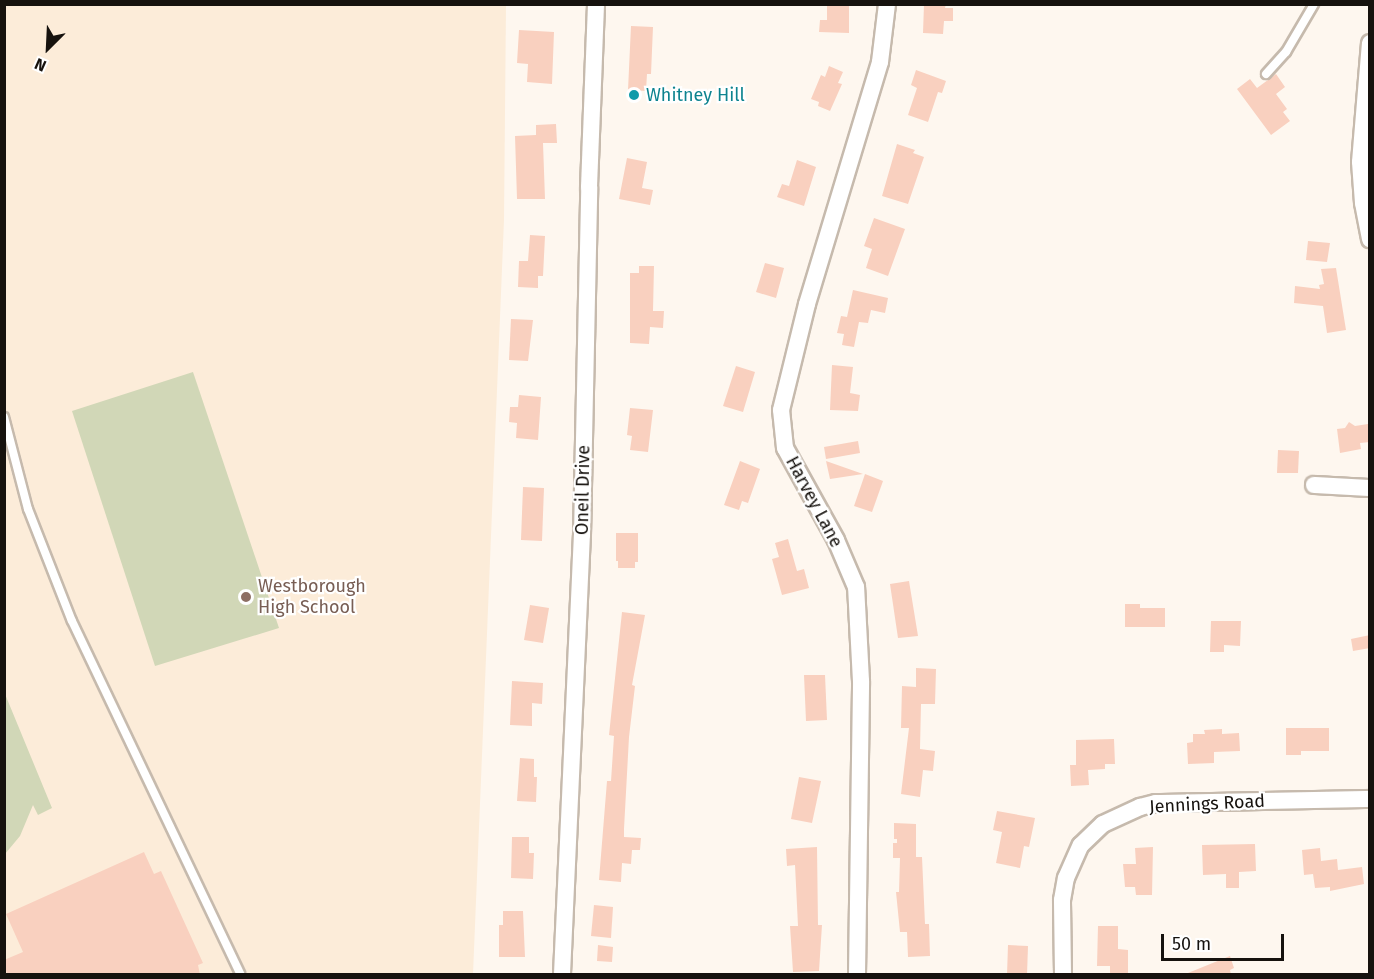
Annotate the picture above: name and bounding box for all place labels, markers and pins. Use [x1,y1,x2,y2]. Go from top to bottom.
place label: Whitney Hill [646,84,745,106]
marker: Whitney Hill [627,88,641,102]
place label: Westborough High School [258,576,366,618]
marker: Westborough High School [239,590,253,604]

